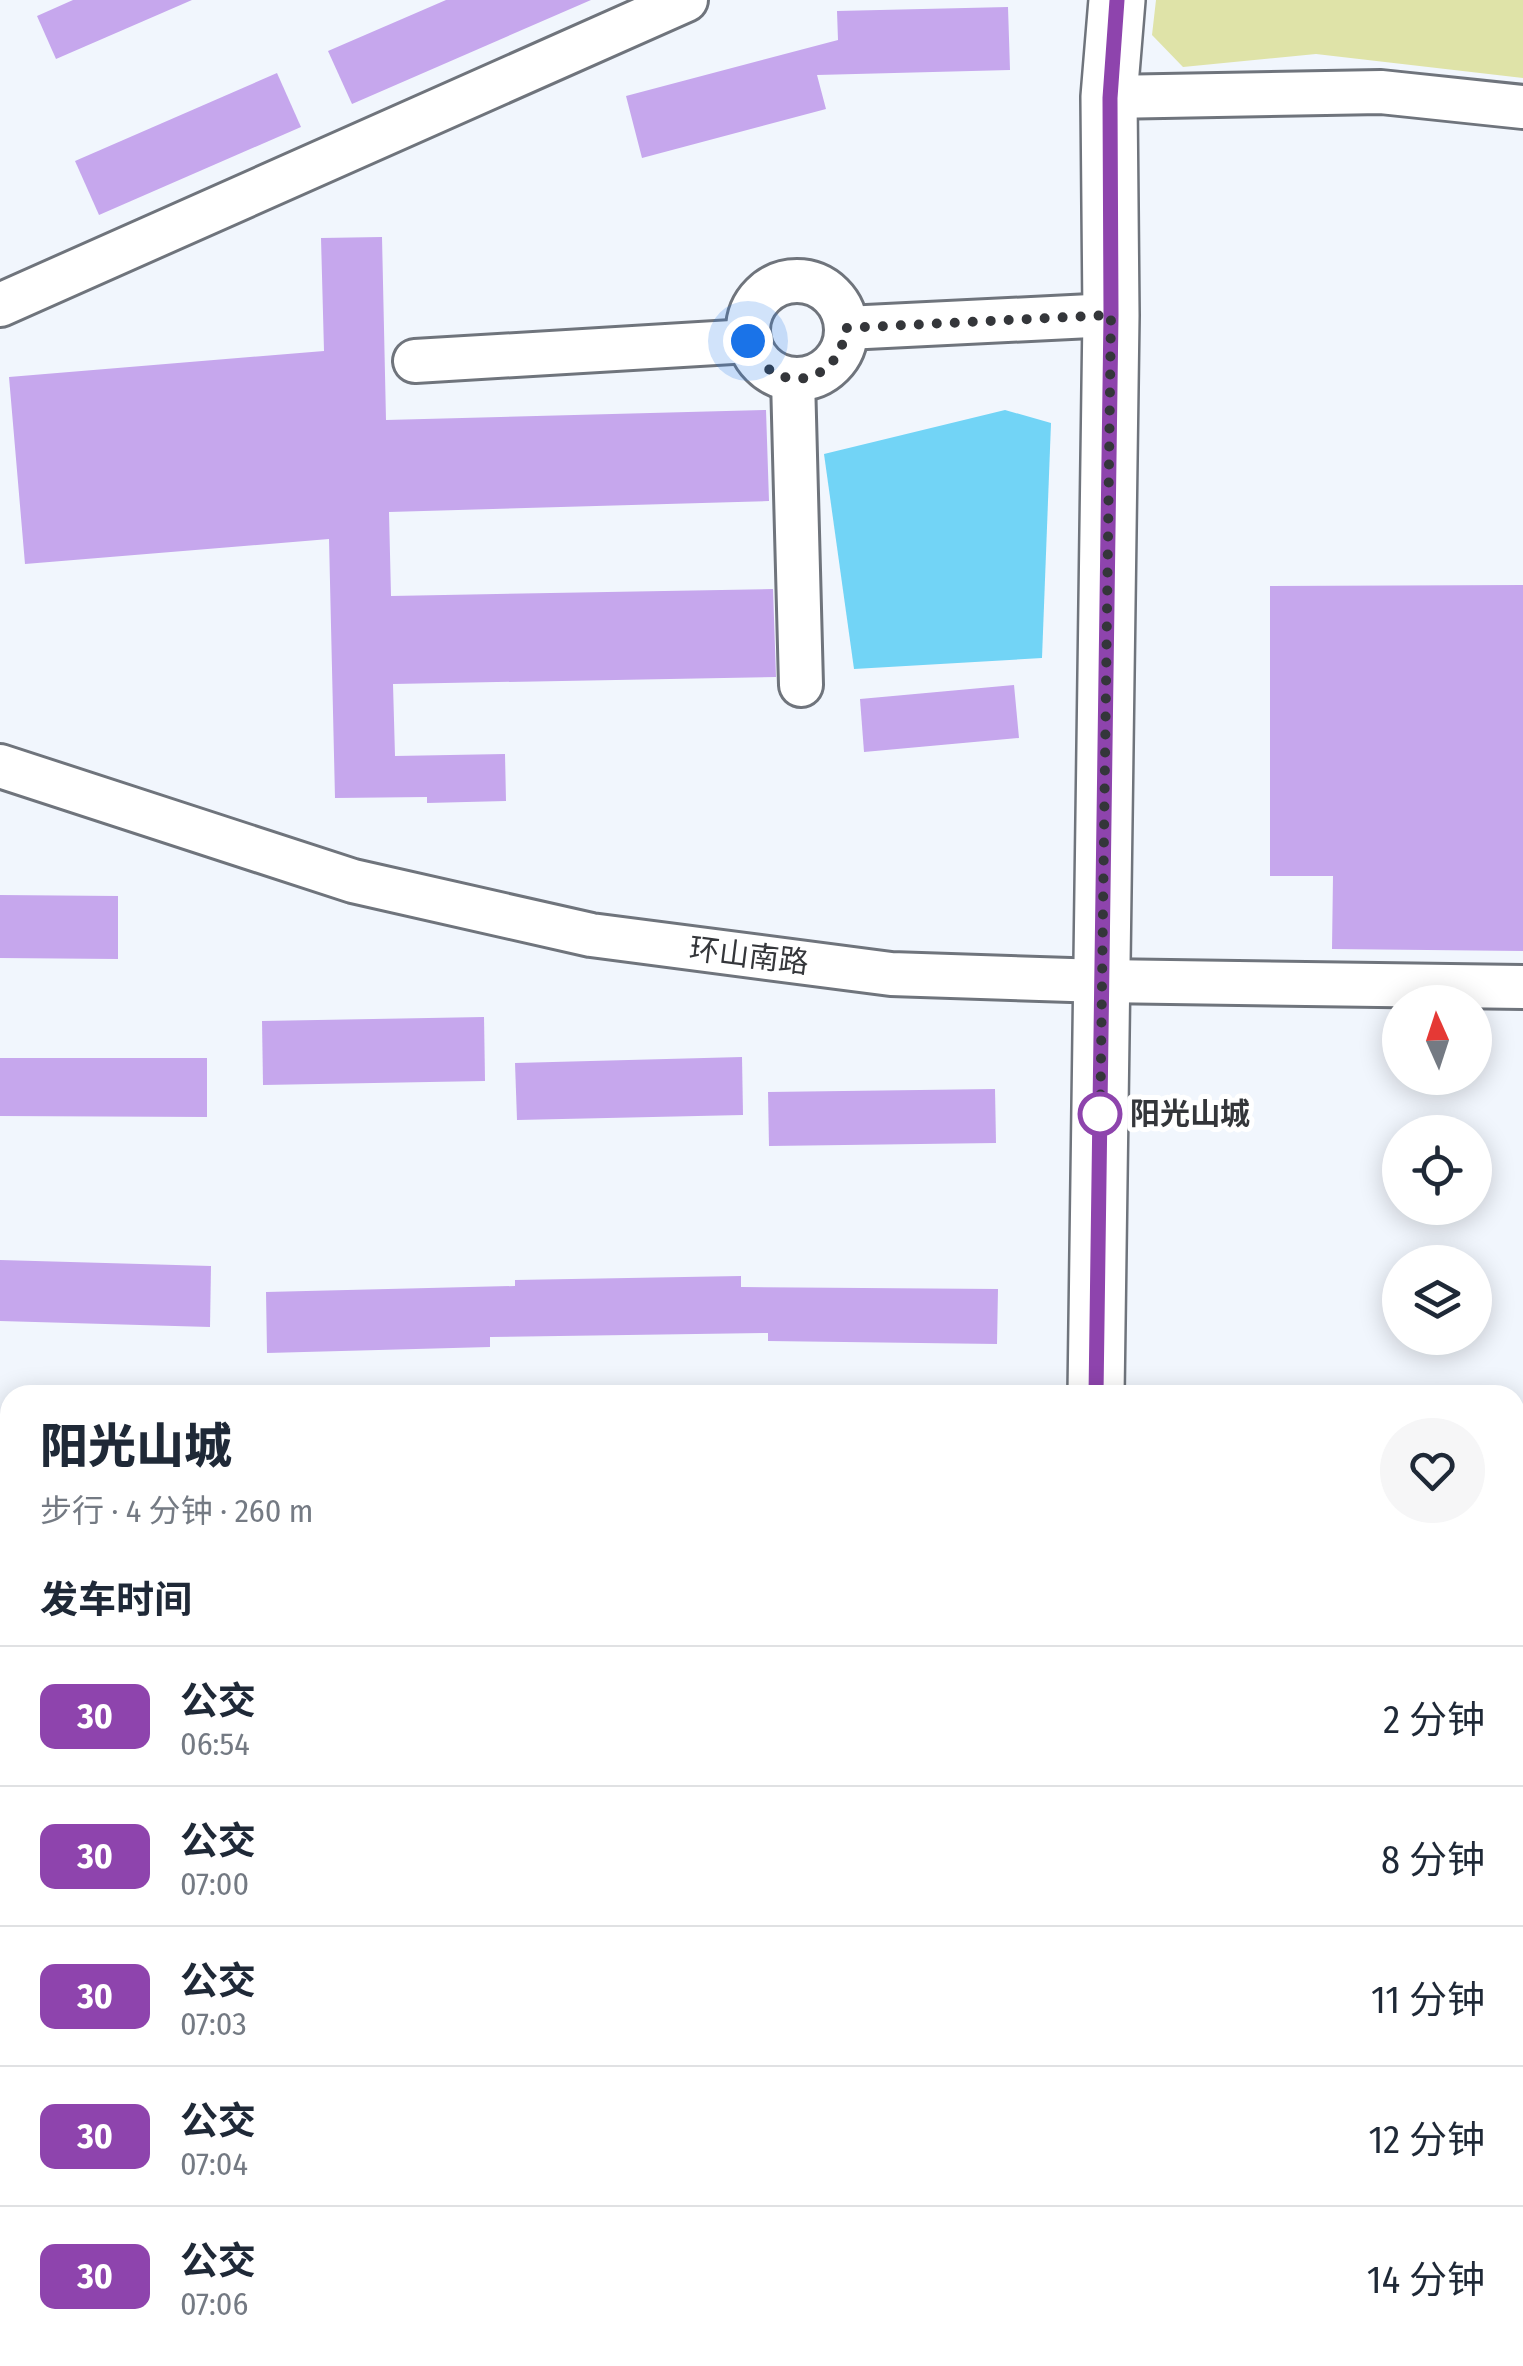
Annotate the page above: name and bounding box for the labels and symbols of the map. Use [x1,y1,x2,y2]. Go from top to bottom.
your location [723,316,773,366]
street label: 环山南路 [687,931,811,981]
north arrow [1382,985,1492,1095]
marker: 阳光山城 [1079,1093,1121,1135]
place label: 阳光山城 [1130,1096,1250,1132]

